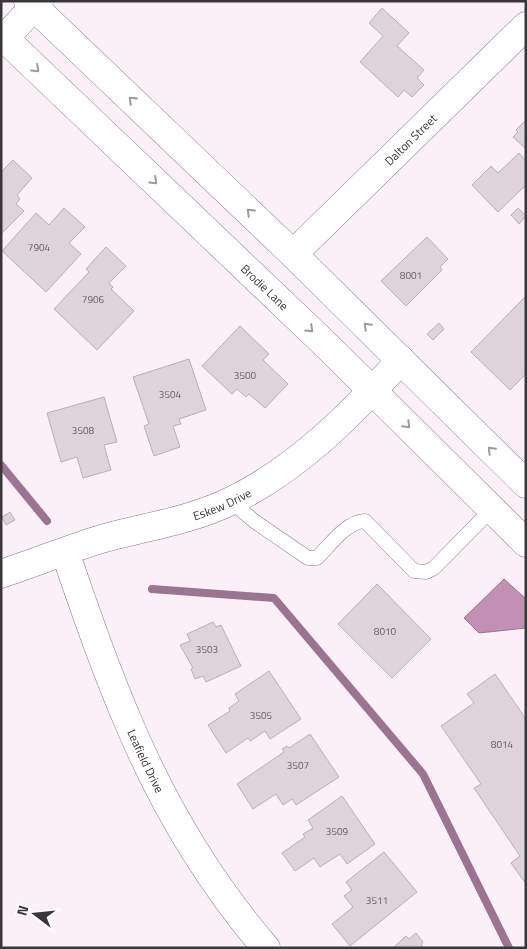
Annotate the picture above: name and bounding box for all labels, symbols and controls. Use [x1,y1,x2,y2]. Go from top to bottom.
one-way arrow [31,63,40,72]
one-way arrow [129,97,138,106]
street label: Dalton Street [380,108,441,170]
one-way arrow [149,175,158,184]
one-way arrow [247,209,256,218]
house number: 7904 [28,240,51,255]
street label: Brodie Lane [237,259,293,314]
house number: 8001 [400,268,422,283]
house number: 7906 [82,292,105,307]
one-way arrow [363,322,372,331]
one-way arrow [304,323,313,332]
house number: 3500 [234,368,257,383]
house number: 3504 [159,387,182,402]
one-way arrow [401,419,410,428]
house number: 3508 [72,423,95,438]
one-way arrow [488,447,497,456]
street label: Eskew Drive [190,483,255,525]
house number: 8010 [374,624,397,639]
house number: 3503 [196,642,218,657]
house number: 3505 [250,708,273,723]
street label: Leafield Drive [123,726,169,796]
house number: 8014 [491,737,514,752]
house number: 3507 [287,758,309,773]
house number: 3509 [326,824,349,839]
north arrow [10,889,60,939]
house number: 3511 [366,893,388,908]
text: N [11,903,33,918]

